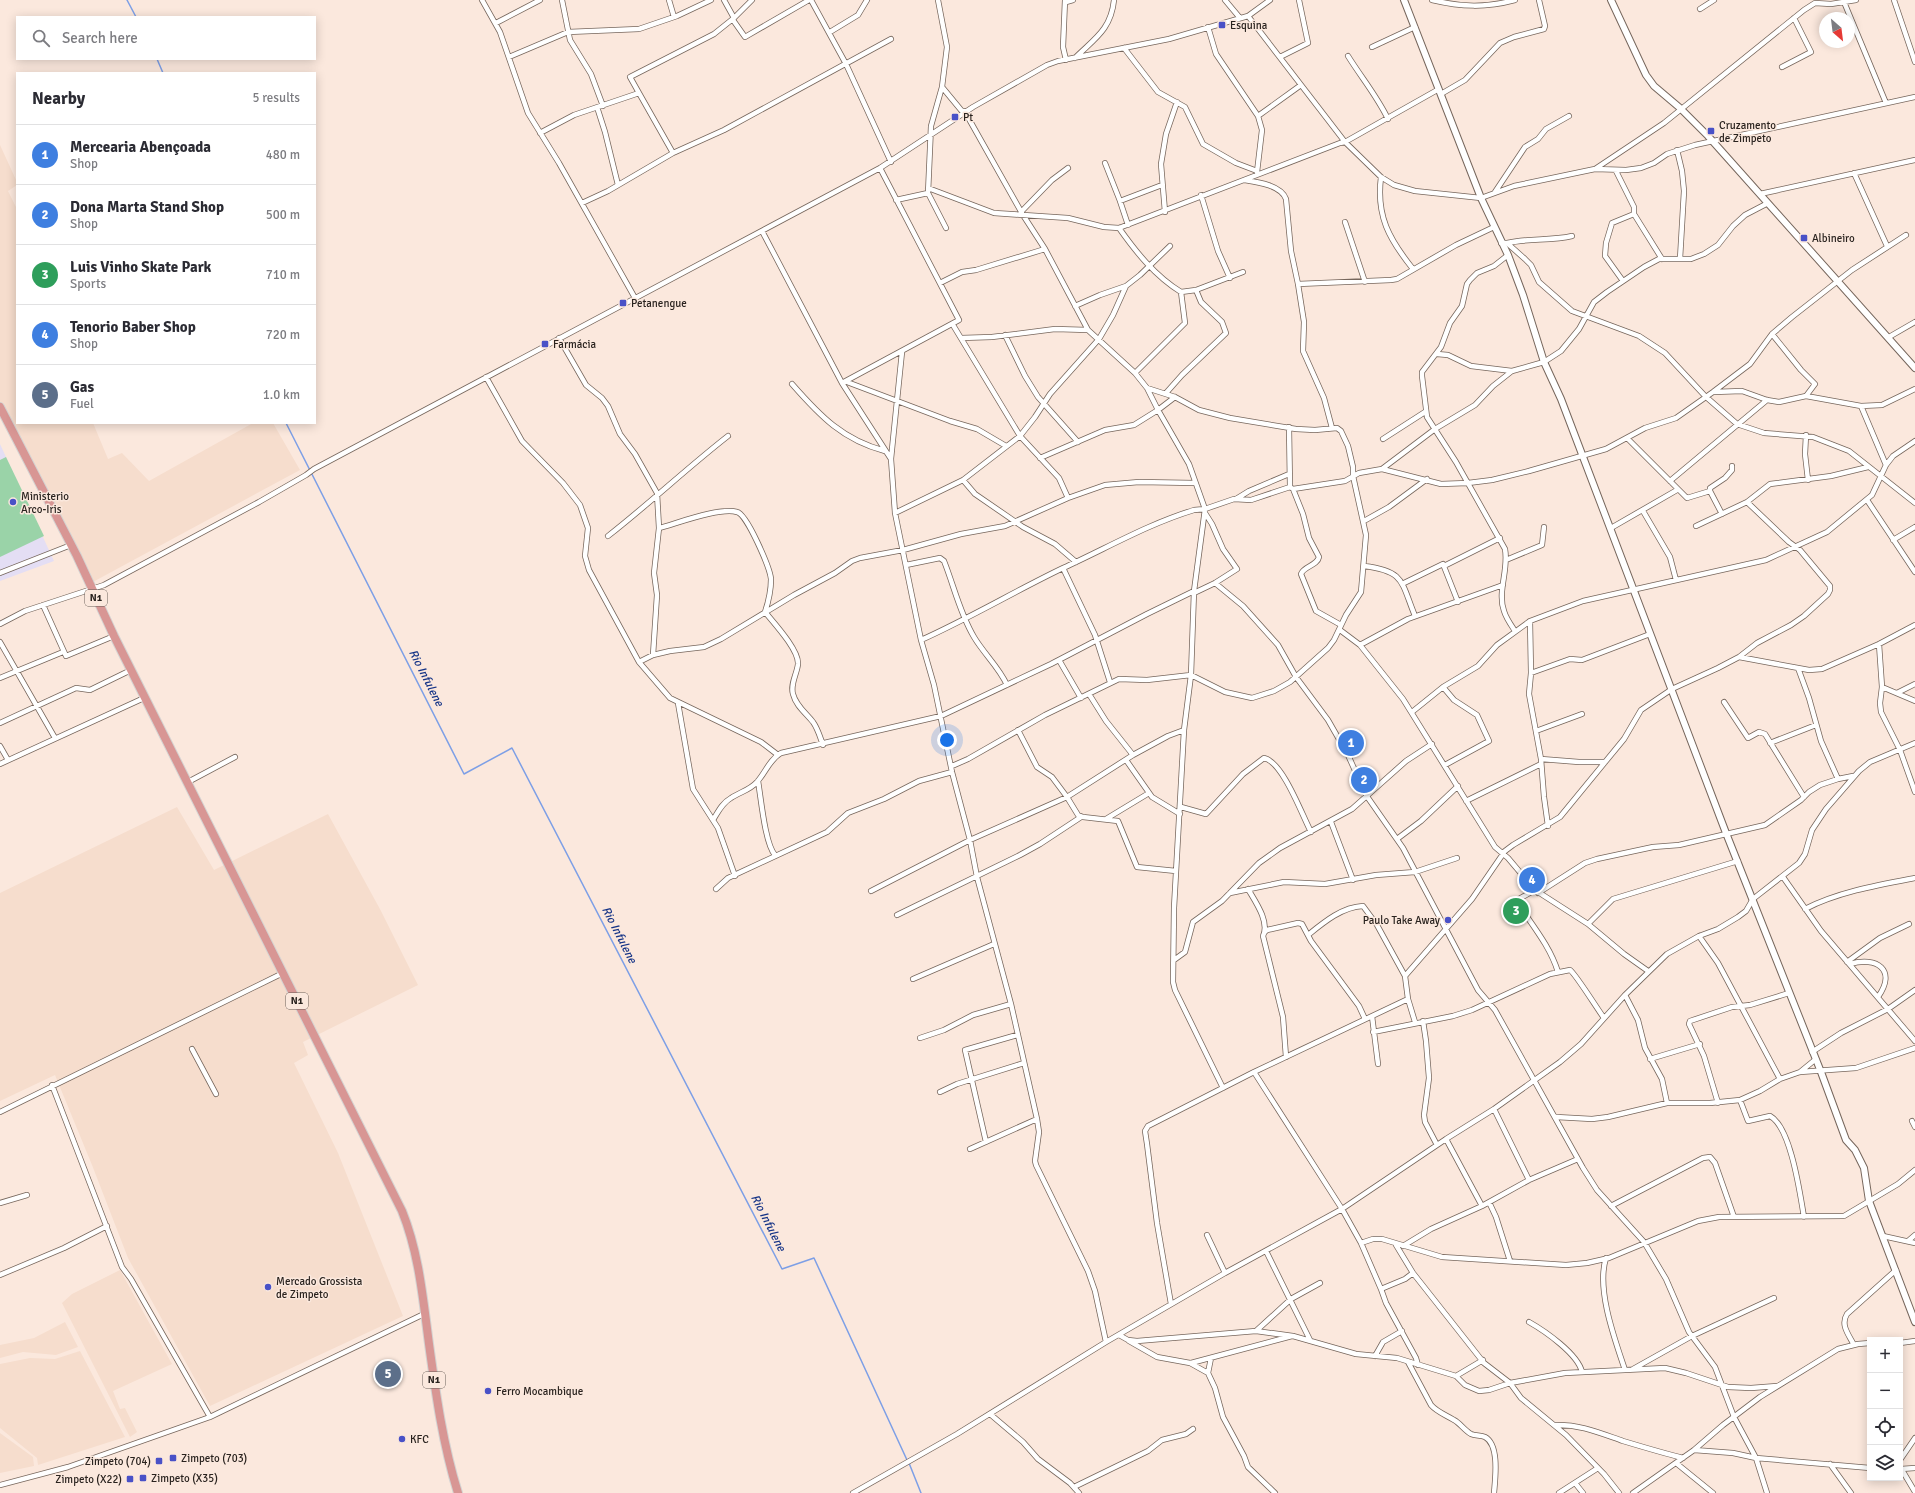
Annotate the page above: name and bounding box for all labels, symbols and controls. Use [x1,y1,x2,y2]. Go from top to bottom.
north arrow [1819,12,1855,48]
search box [16,16,316,60]
place label: Esquina [1230,19,1268,32]
marker: Esquina [1217,20,1227,30]
icon: search [30,27,52,49]
text: Search here [62,29,138,47]
text: Nearby [32,88,85,109]
text: 5 results [252,90,300,106]
place label: Pt [963,111,973,124]
marker: Pt [950,112,960,122]
place label: Cruzamento de Zimpeto [1719,119,1776,145]
marker: Cruzamento de Zimpeto [1706,126,1716,136]
text: Mercearia Abençoada [70,138,211,156]
text: 1 [41,147,49,163]
text: 480 m [266,147,300,163]
text: Shop [70,156,98,172]
text: Dona Marta Stand Shop [70,198,224,216]
text: 2 [41,207,49,223]
text: 500 m [266,207,300,223]
text: Shop [70,216,98,232]
place label: Albineiro [1812,232,1855,245]
marker: Albineiro [1799,233,1809,243]
text: Luis Vinho Skate Park [70,258,211,276]
text: 3 [41,267,49,283]
text: 710 m [266,267,300,283]
text: Sports [70,276,106,292]
place label: Petanengue [631,297,687,310]
marker: Petanengue [618,298,628,308]
text: Tenorio Baber Shop [70,318,196,336]
text: 4 [41,327,49,343]
text: 720 m [266,327,300,343]
text: Shop [70,336,98,352]
place label: Farmácia [553,338,597,351]
marker: Farmácia [540,339,550,349]
text: Gas [70,378,94,396]
text: 5 [41,387,49,403]
text: 1.0 km [263,387,300,403]
text: Fuel [70,396,94,412]
place label: Ministerio Arco-Iris [21,490,69,516]
marker: Ministerio Arco-Iris [8,497,18,507]
road number: N1 [85,590,107,606]
water label: Rio Infulene [405,647,447,710]
pin: 1 [1338,728,1364,758]
your location [937,730,957,750]
pin: 2 [1351,765,1377,795]
pin: 4 [1519,865,1545,895]
pin: 3 [1503,896,1529,926]
water label: Rio Infulene [598,904,640,967]
place label: Paulo Take Away [1363,914,1441,927]
marker: Paulo Take Away [1443,915,1453,925]
road number: N1 [286,993,308,1009]
water label: Rio Infulene [747,1192,789,1255]
place label: Mercado Grossista de Zimpeto [276,1275,363,1301]
marker: Mercado Grossista de Zimpeto [263,1282,273,1292]
map controls [1867,1337,1903,1481]
button: + [1867,1337,1903,1373]
pin: 5 [375,1359,401,1389]
road number: N1 [423,1372,445,1388]
button: − [1867,1373,1903,1409]
place label: Ferro Mocambique [496,1385,583,1398]
marker: Ferro Mocambique [483,1386,493,1396]
button: locate [1867,1409,1903,1445]
place label: KFC [410,1433,429,1446]
marker: KFC [397,1434,407,1444]
button: layers [1867,1445,1903,1481]
place label: Zimpeto (703) [181,1452,247,1465]
marker: Zimpeto (703) [168,1453,178,1463]
place label: Zimpeto (704) [85,1455,151,1468]
marker: Zimpeto (704) [154,1456,164,1466]
place label: Zimpeto (X35) [151,1472,218,1485]
place label: Zimpeto (X22) [55,1473,122,1486]
marker: Zimpeto (X35) [138,1473,148,1483]
marker: Zimpeto (X22) [125,1474,135,1484]

